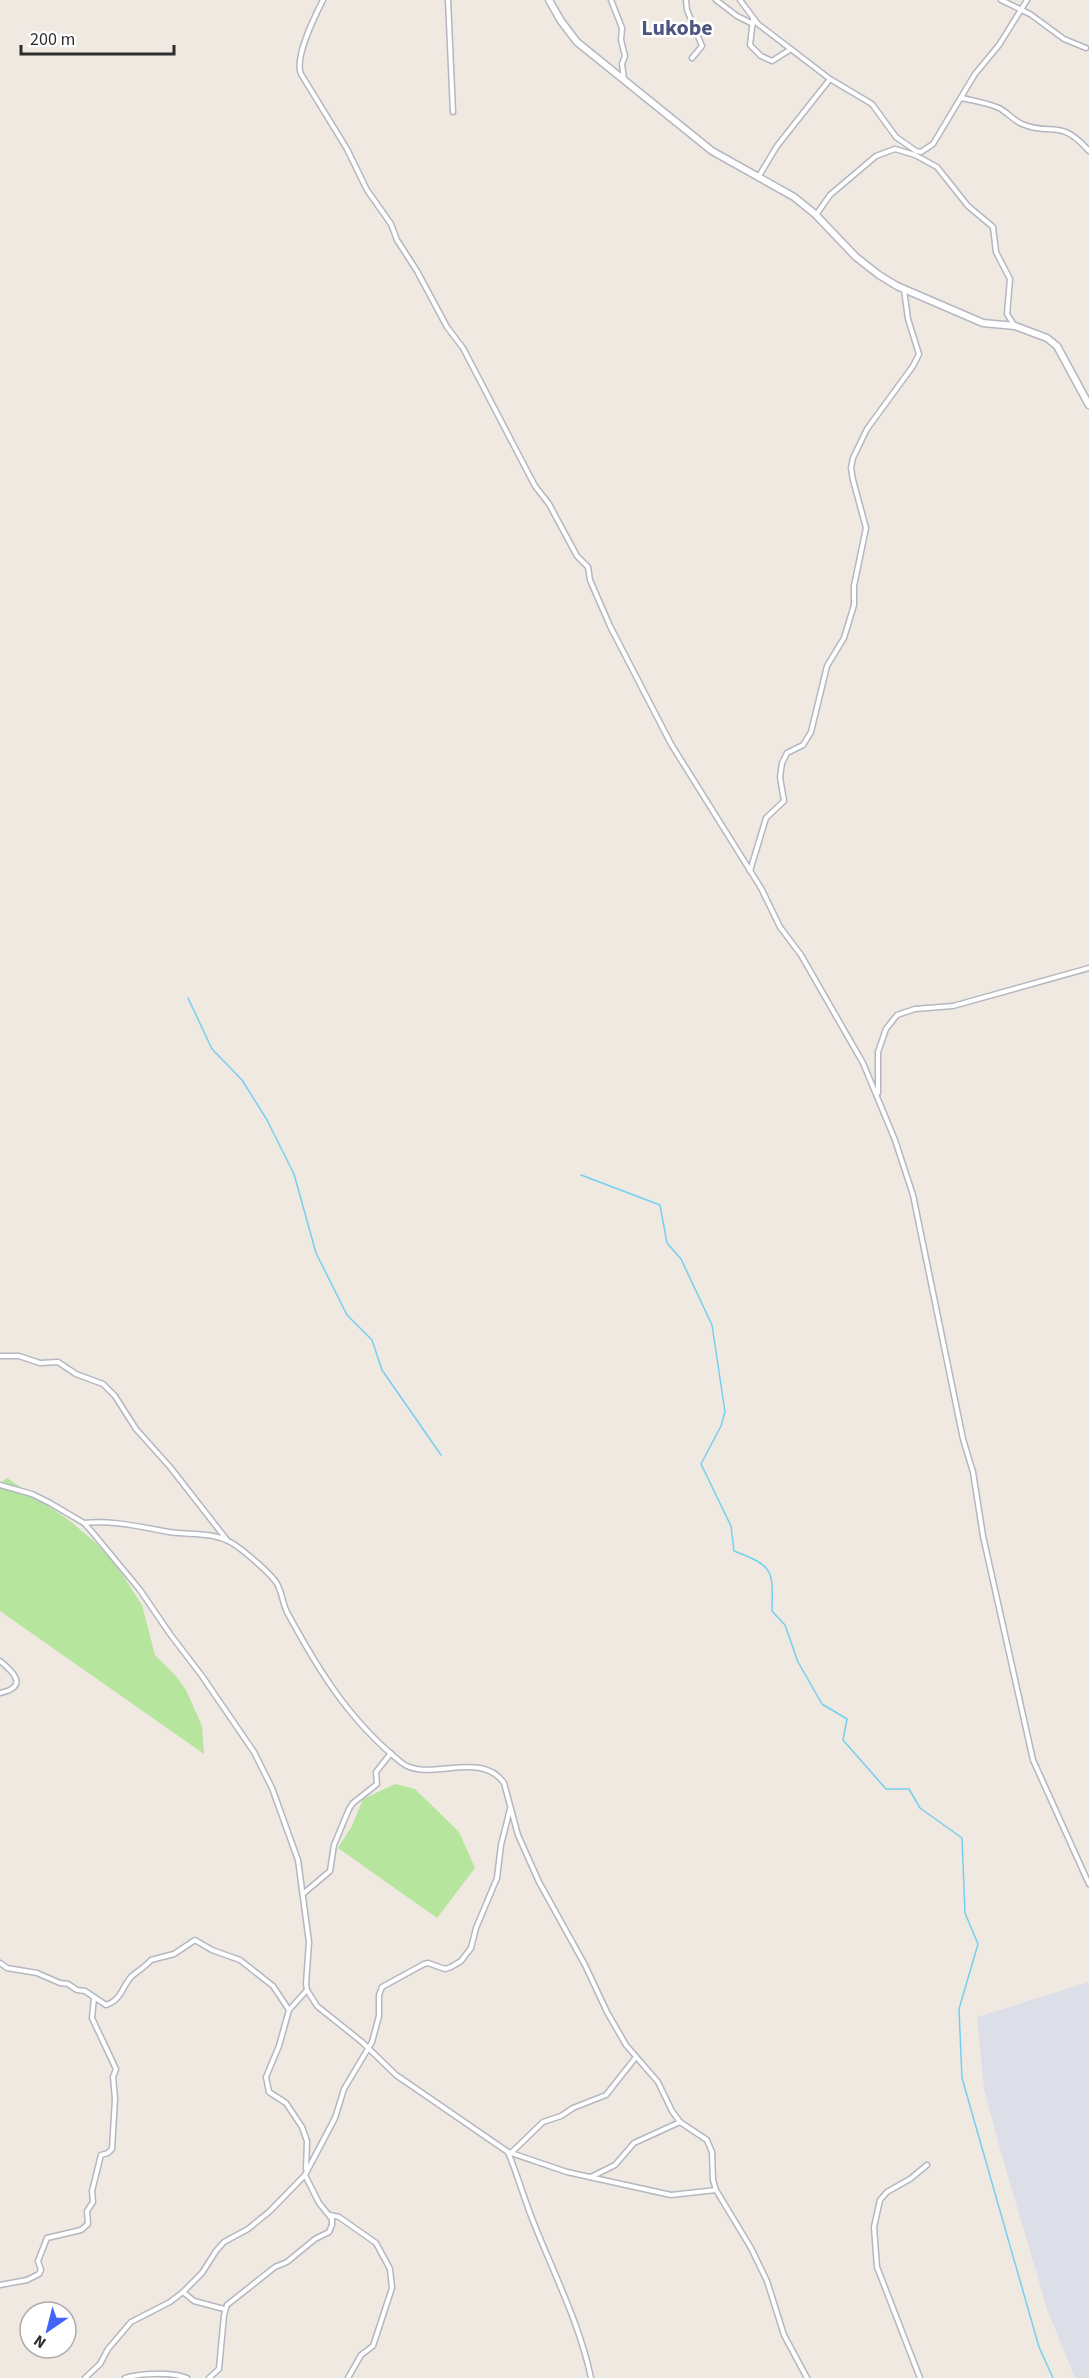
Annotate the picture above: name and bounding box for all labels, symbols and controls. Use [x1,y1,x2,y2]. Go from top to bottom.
district label: Lukobe [641,12,713,44]
scale bar [21,18,174,56]
text: 200 m [30,27,75,52]
north arrow [18,2300,78,2360]
text: N [29,2329,51,2354]

